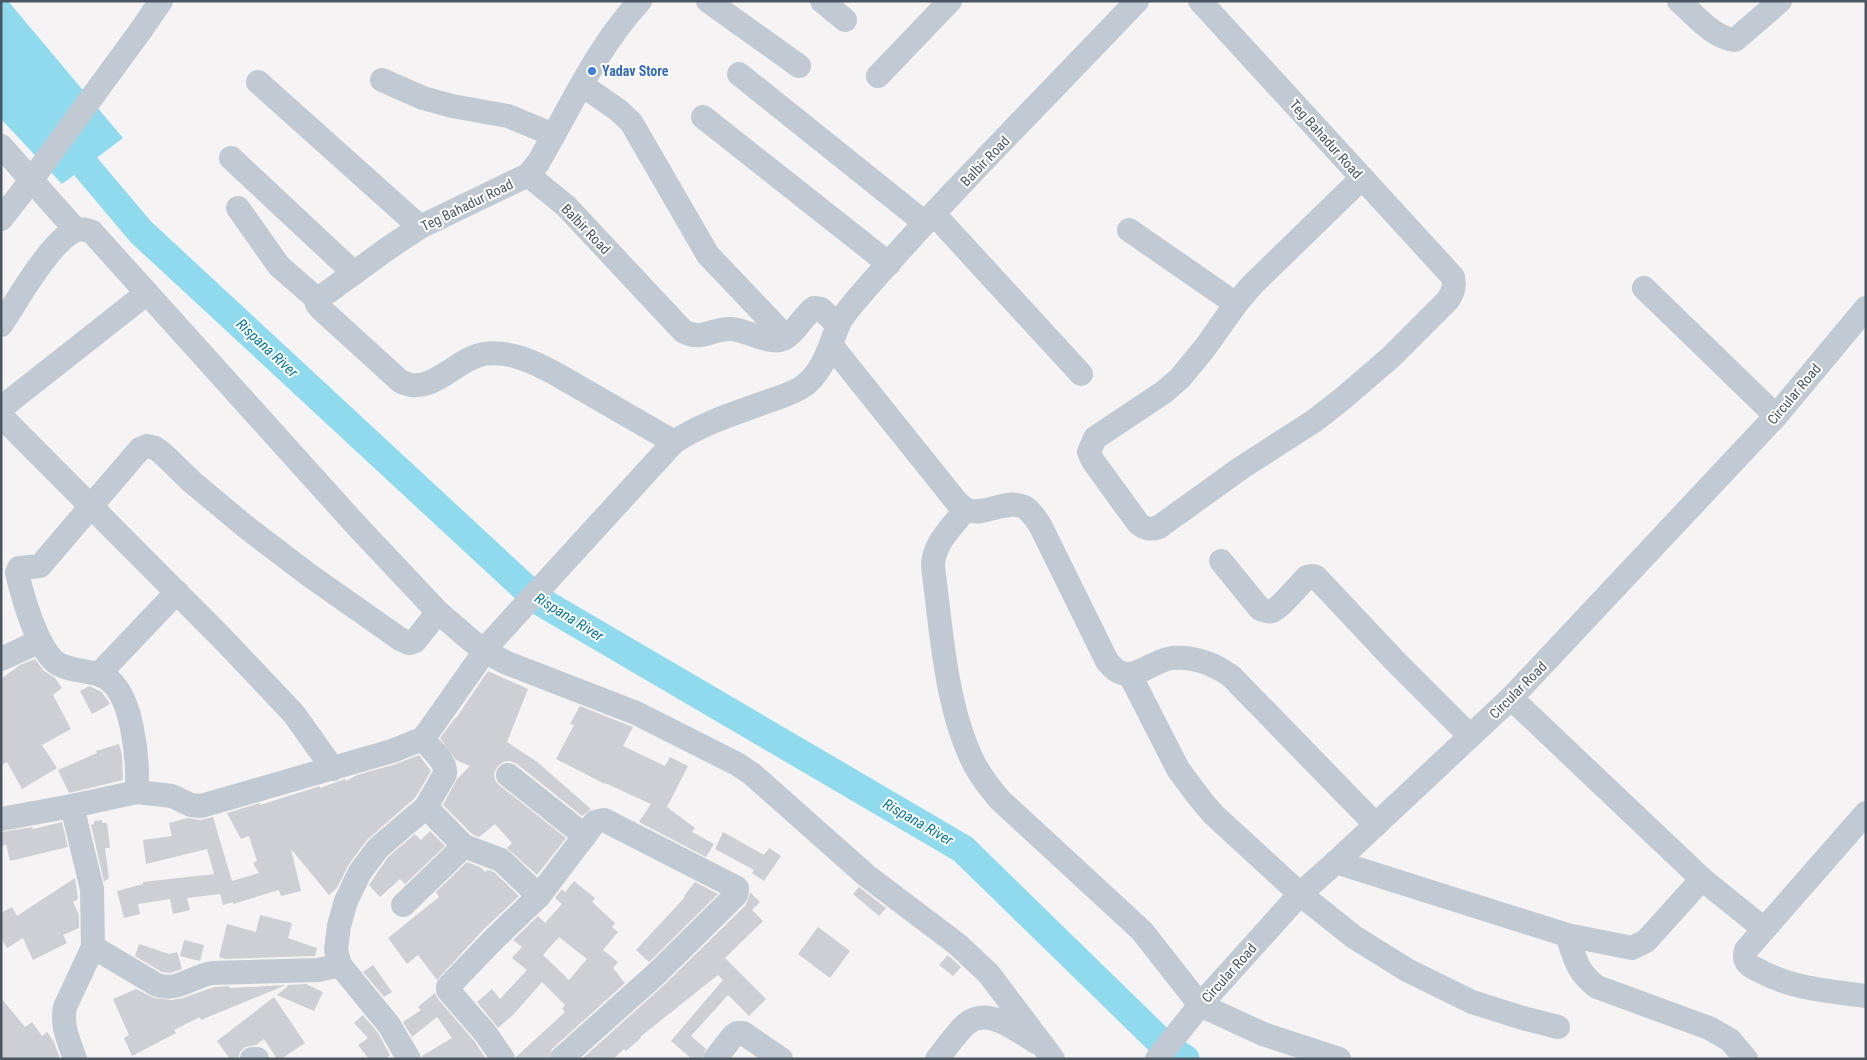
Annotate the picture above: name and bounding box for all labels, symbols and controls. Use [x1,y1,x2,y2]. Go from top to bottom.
place label: Yadav Store [602,63,669,79]
marker: Yadav Store [586,65,598,77]
street label: Teg Bahadur Road [1286,96,1366,182]
street label: Balbir Road [957,133,1013,189]
street label: Teg Bahadur Road [418,176,516,234]
street label: Balbir Road [558,201,614,257]
water label: Rispana River [232,315,302,381]
street label: Circular Road [1764,361,1824,427]
water label: Rispana River [531,589,607,646]
street label: Circular Road [1486,658,1550,722]
water label: Rispana River [880,795,957,850]
street label: Circular Road [1198,940,1260,1006]

